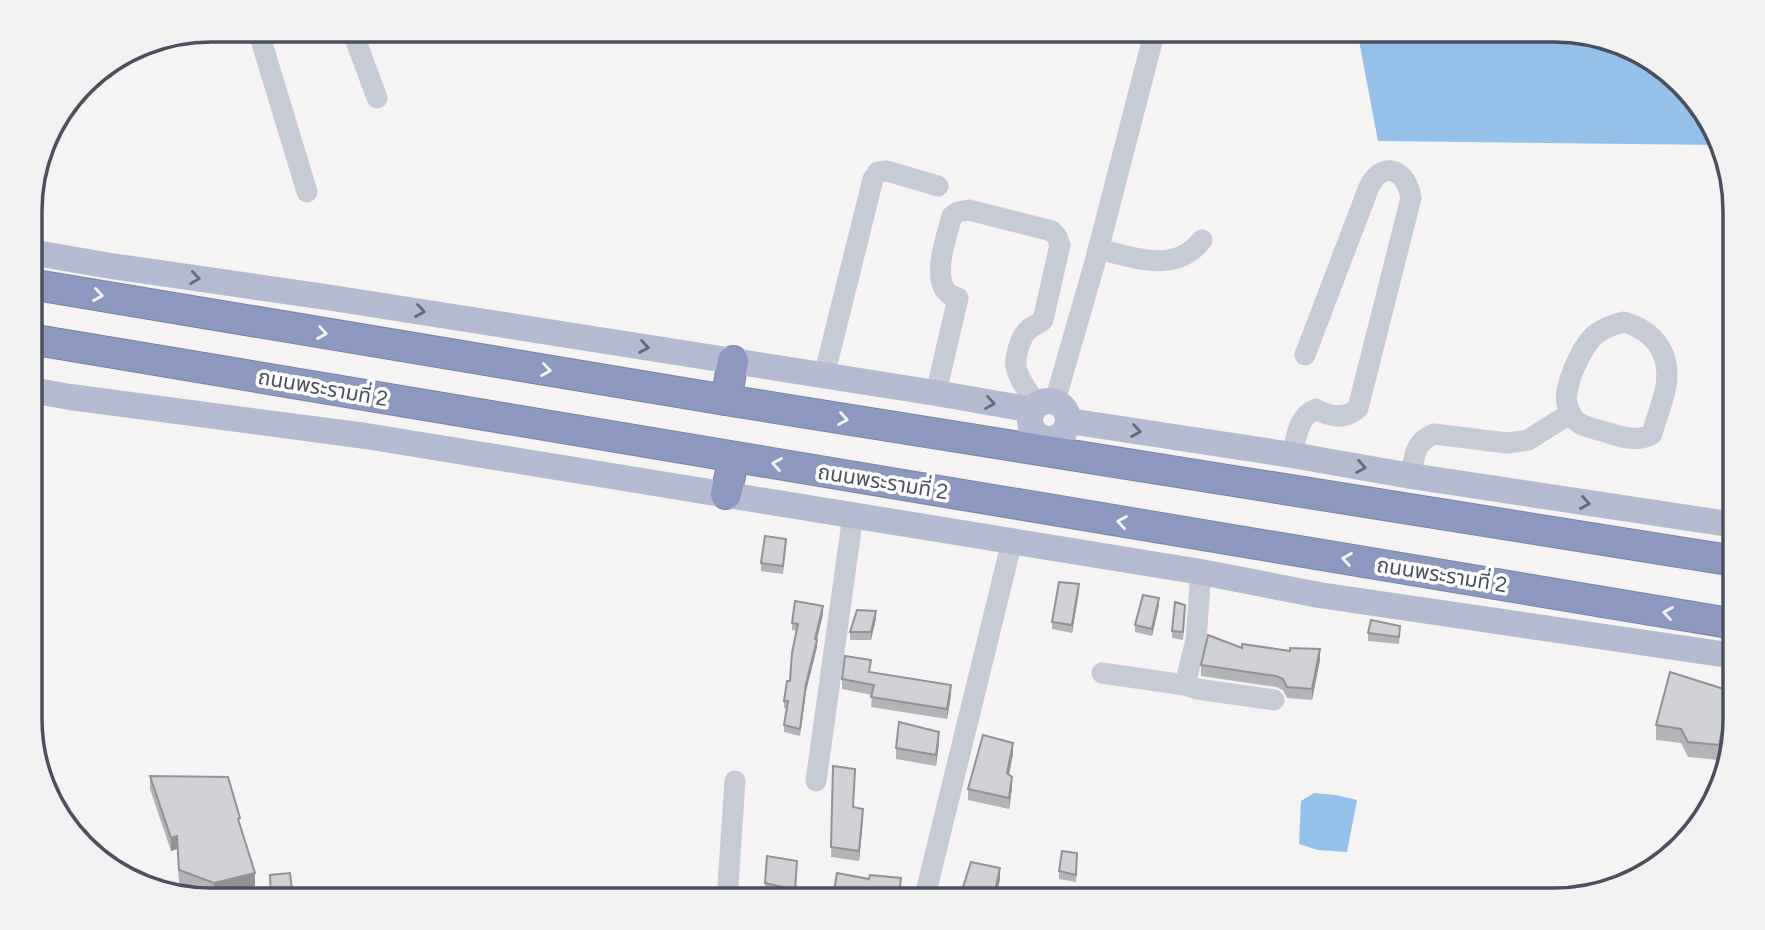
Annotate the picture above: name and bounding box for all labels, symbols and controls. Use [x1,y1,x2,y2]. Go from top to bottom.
one-way arrow [189,270,200,285]
one-way arrow [92,287,104,302]
one-way arrow [414,303,425,318]
one-way arrow [316,325,328,340]
one-way arrow [638,339,650,354]
street label: ถนนพระรามที่ 2 [256,362,390,411]
one-way arrow [541,362,552,377]
one-way arrow [984,394,996,409]
one-way arrow [838,411,849,426]
one-way arrow [1130,423,1142,438]
one-way arrow [771,457,783,472]
street label: ถนนพระรามที่ 2 [816,457,950,504]
one-way arrow [1355,459,1367,474]
one-way arrow [1580,495,1591,510]
one-way arrow [1116,515,1128,530]
street label: ถนนพระรามที่ 2 [1375,550,1509,597]
one-way arrow [1341,552,1353,567]
one-way arrow [1662,606,1674,621]

